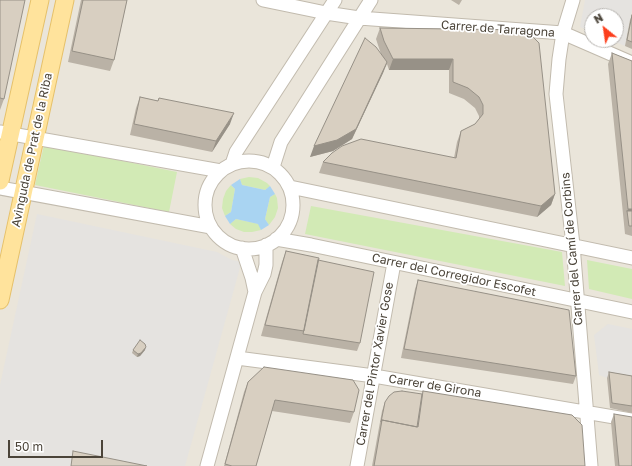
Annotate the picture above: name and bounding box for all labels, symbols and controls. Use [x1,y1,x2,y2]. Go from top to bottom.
north arrow [584,8,624,48]
text: N [591,10,605,26]
street label: Carrer de Tarragona [441,18,555,40]
street label: Avinguda de Prat de la Riba [9,72,55,228]
street label: Carrer del Camí de Corbins [558,172,586,326]
street label: Carrer del Corregidor Escofet [370,251,538,299]
street label: Carrer del Pintor Xavier Gose [354,281,396,447]
street label: Carrer de Girona [388,372,482,400]
scale bar [10,432,105,458]
text: 50 m [15,439,43,454]

